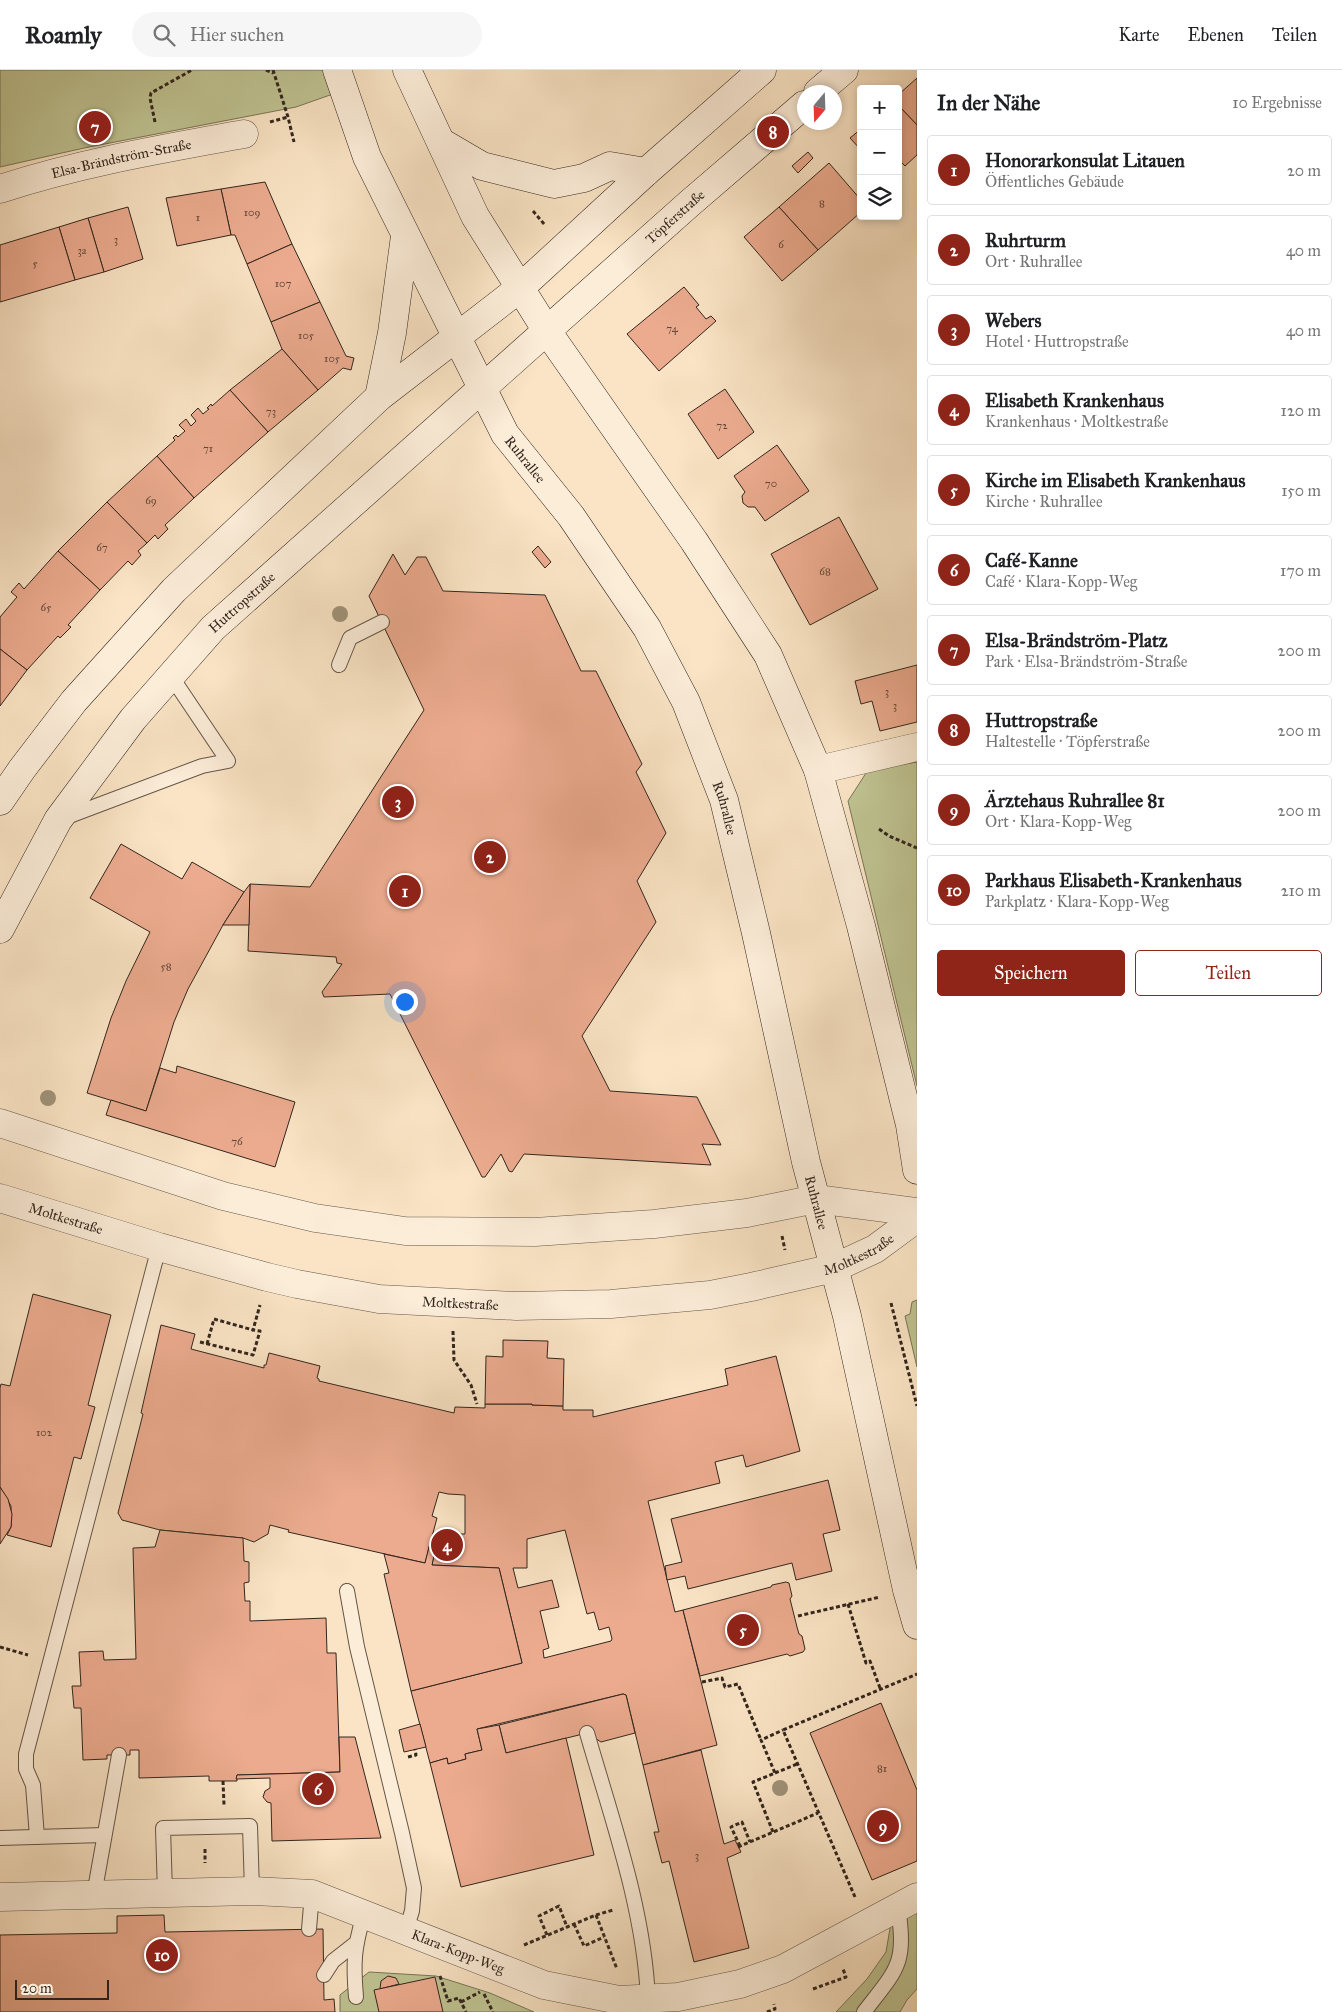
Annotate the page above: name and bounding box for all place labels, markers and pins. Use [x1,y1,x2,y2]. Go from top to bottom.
pin: 7 [79,108,111,146]
pin: 8 [757,113,789,151]
pin: 3 [382,783,414,821]
pin: 2 [474,838,506,876]
pin: 1 [389,872,421,910]
pin: 4 [431,1526,463,1564]
pin: 5 [727,1611,759,1649]
pin: 6 [302,1770,334,1808]
pin: 9 [867,1807,899,1845]
pin: 10 [146,1936,178,1974]

